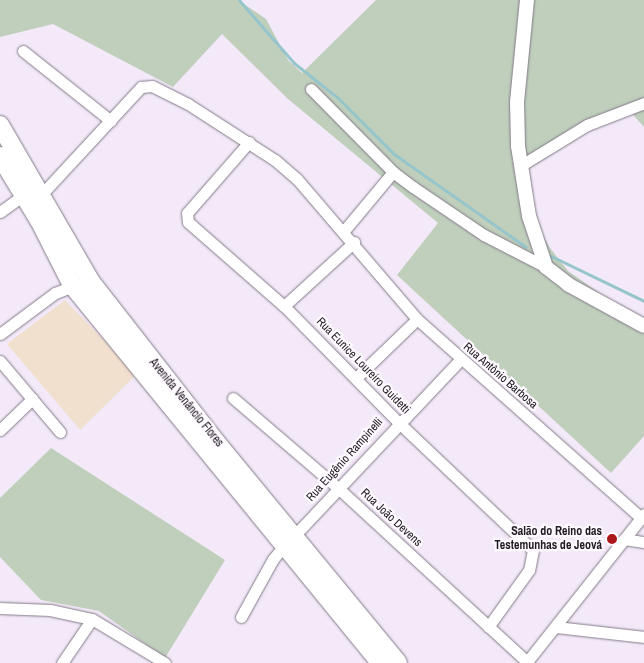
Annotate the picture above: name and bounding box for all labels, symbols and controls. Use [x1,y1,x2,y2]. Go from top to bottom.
street label: Rua Eunice Loureiro Guidetti [313,315,413,417]
street label: Rua Antônio Barbosa [460,340,540,412]
street label: Avenida Venâncio Flores [146,356,226,450]
street label: Rua Eugênio Rampinelli [304,415,386,505]
street label: Rua João Devens [357,486,425,550]
place label: Salão do Reino das Testemunhas de Jeová [494,525,602,553]
marker: Salão do Reino das Testemunhas de Jeová [606,533,618,545]

